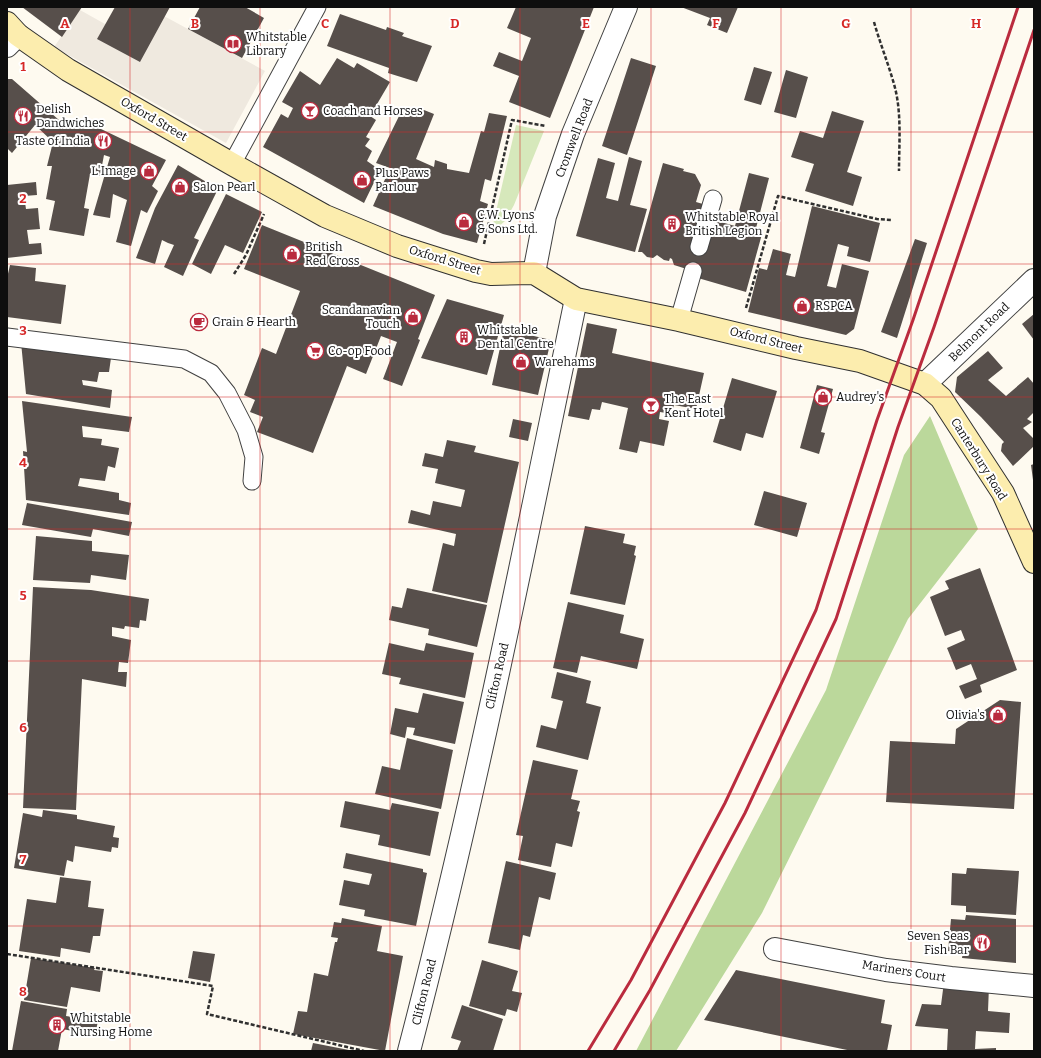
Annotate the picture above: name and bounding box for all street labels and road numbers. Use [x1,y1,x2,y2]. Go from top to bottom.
street label: Oxford Street [118,94,190,144]
street label: Cromwell Road [552,96,596,180]
street label: Oxford Street [407,242,483,278]
street label: Belmont Road [946,300,1012,364]
street label: Oxford Street [728,324,804,356]
street label: Canterbury Road [948,415,1010,503]
street label: Clifton Road [483,641,511,711]
street label: Clifton Road [409,957,439,1027]
street label: Mariners Court [861,957,948,985]

